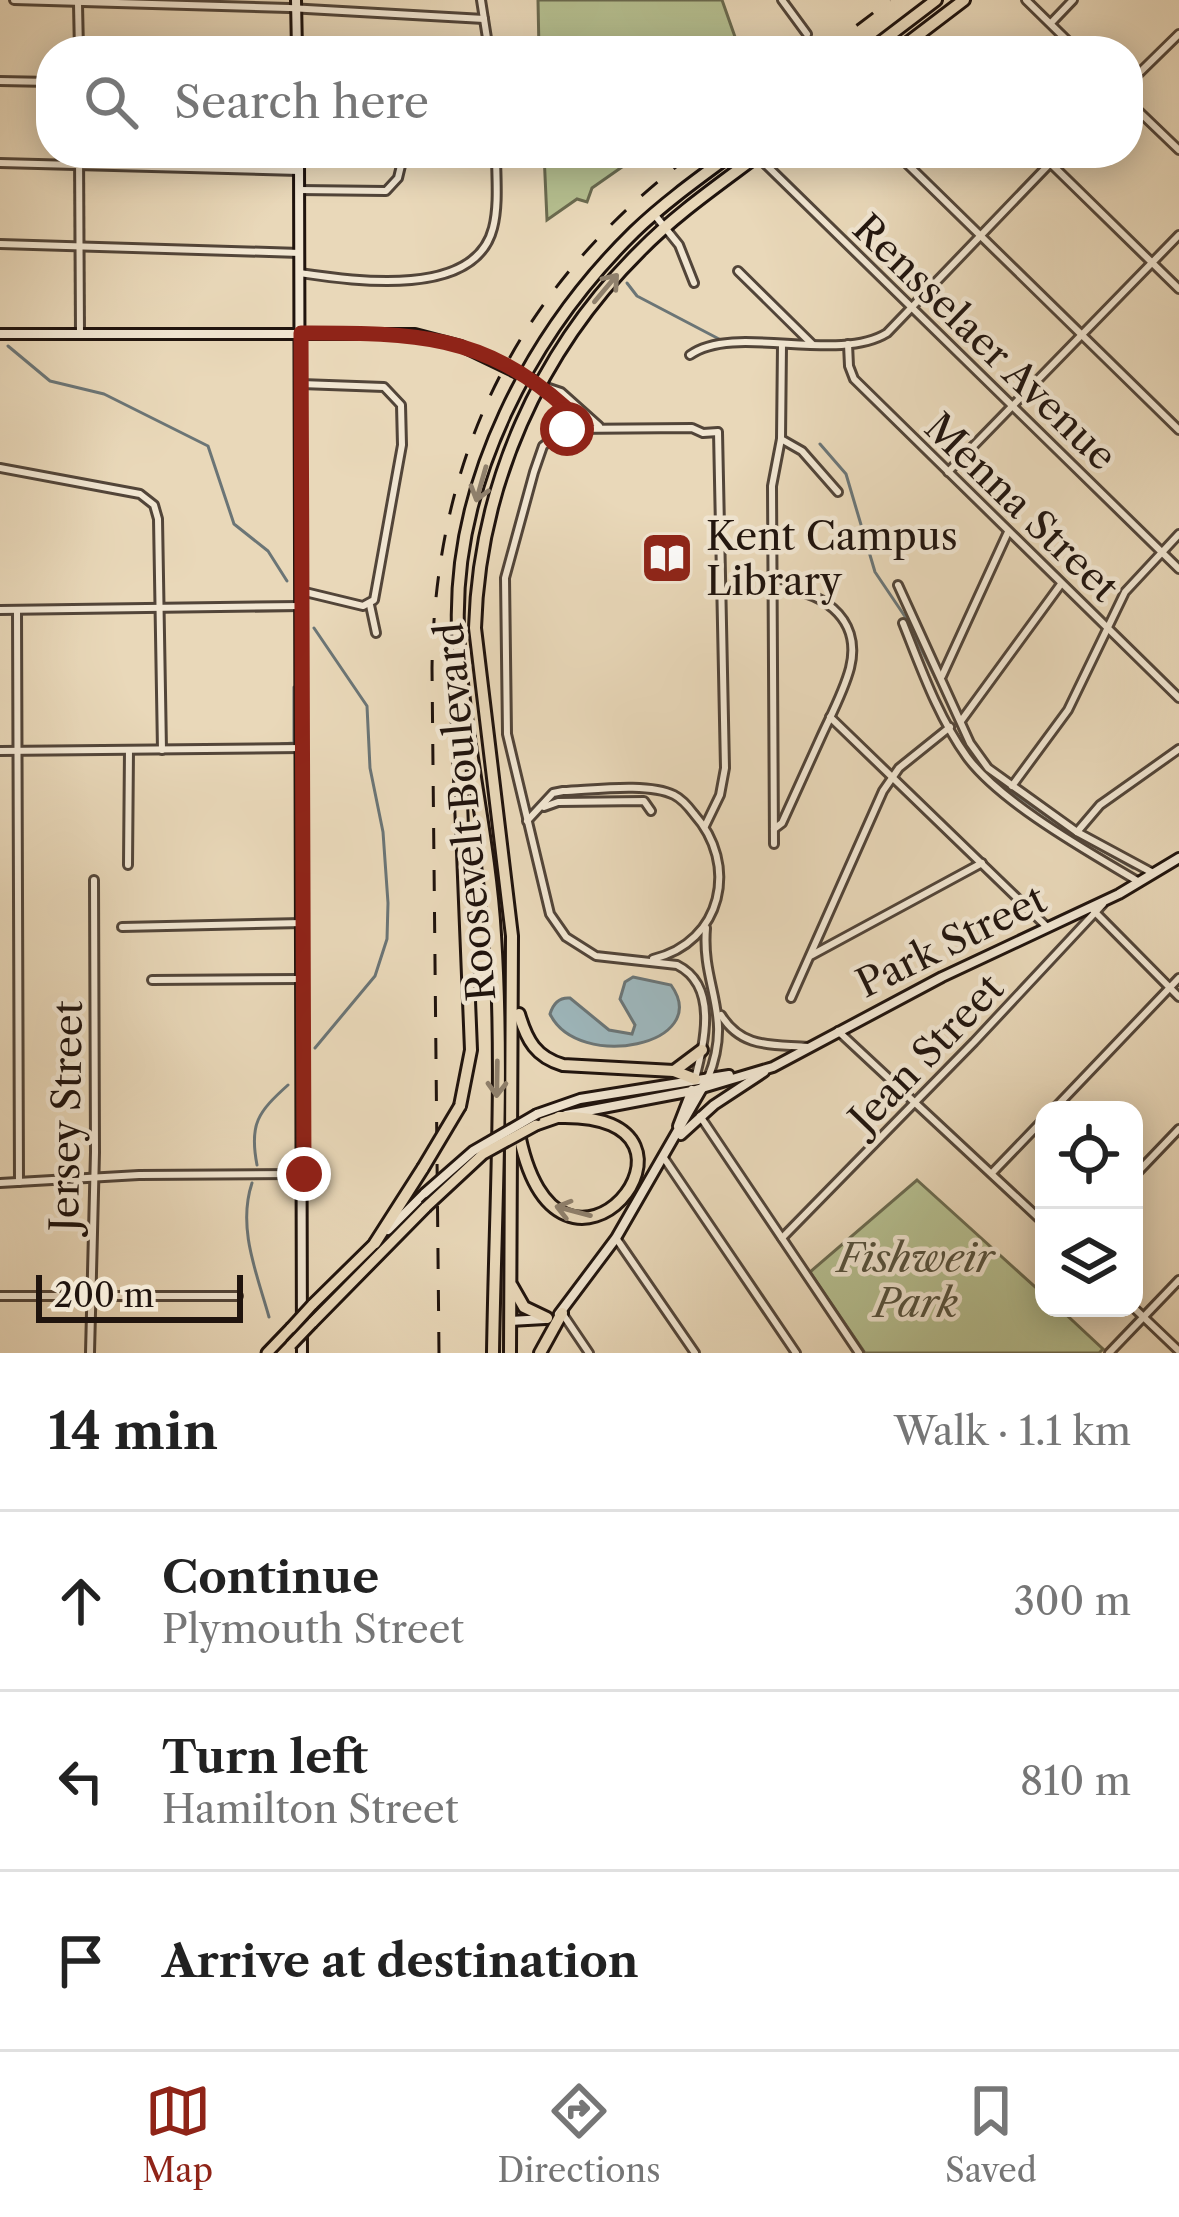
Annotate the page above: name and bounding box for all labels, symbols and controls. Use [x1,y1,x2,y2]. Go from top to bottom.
search box [36,36,1143,168]
icon: search [78,69,144,135]
text: Search here [174,74,429,130]
street label: Rensselaer Avenue [843,204,1127,480]
one-way arrow [592,273,619,304]
route start [540,402,594,456]
street label: Menna Street [915,403,1129,611]
one-way arrow [469,464,491,502]
place label: Kent Campus Library [706,512,958,605]
library icon: Kent Campus Library [639,530,695,586]
street label: Roosevelt Boulevard [425,621,505,1003]
street label: Park Street [848,874,1054,1007]
street label: Jean Street [835,964,1013,1146]
street label: Jersey Street [40,1000,92,1238]
one-way arrow [486,1059,509,1098]
map controls [1035,1101,1143,1317]
button: locate [1035,1101,1143,1209]
route end [277,1147,331,1201]
one-way arrow [555,1199,593,1221]
button: layers [1035,1209,1143,1317]
park label: Fishweir Park [835,1234,996,1327]
scale bar [36,1269,243,1322]
text: 200 m [54,1275,154,1316]
text: 14 min [48,1400,218,1462]
text: Walk · 1.1 km [894,1407,1131,1455]
text: Continue [162,1549,379,1605]
icon: ahead [48,1568,114,1634]
text: 300 m [1013,1577,1131,1625]
text: Plymouth Street [162,1605,464,1653]
text: Turn left [162,1729,368,1785]
icon: left [48,1748,114,1814]
text: 810 m [1020,1757,1131,1805]
text: Hamilton Street [162,1785,458,1833]
icon: arrive [48,1928,114,1994]
text: Arrive at destination [162,1933,639,1989]
tab: Map [142,2078,213,2191]
tab: Directions [498,2078,661,2191]
tab: Saved [945,2078,1037,2191]

